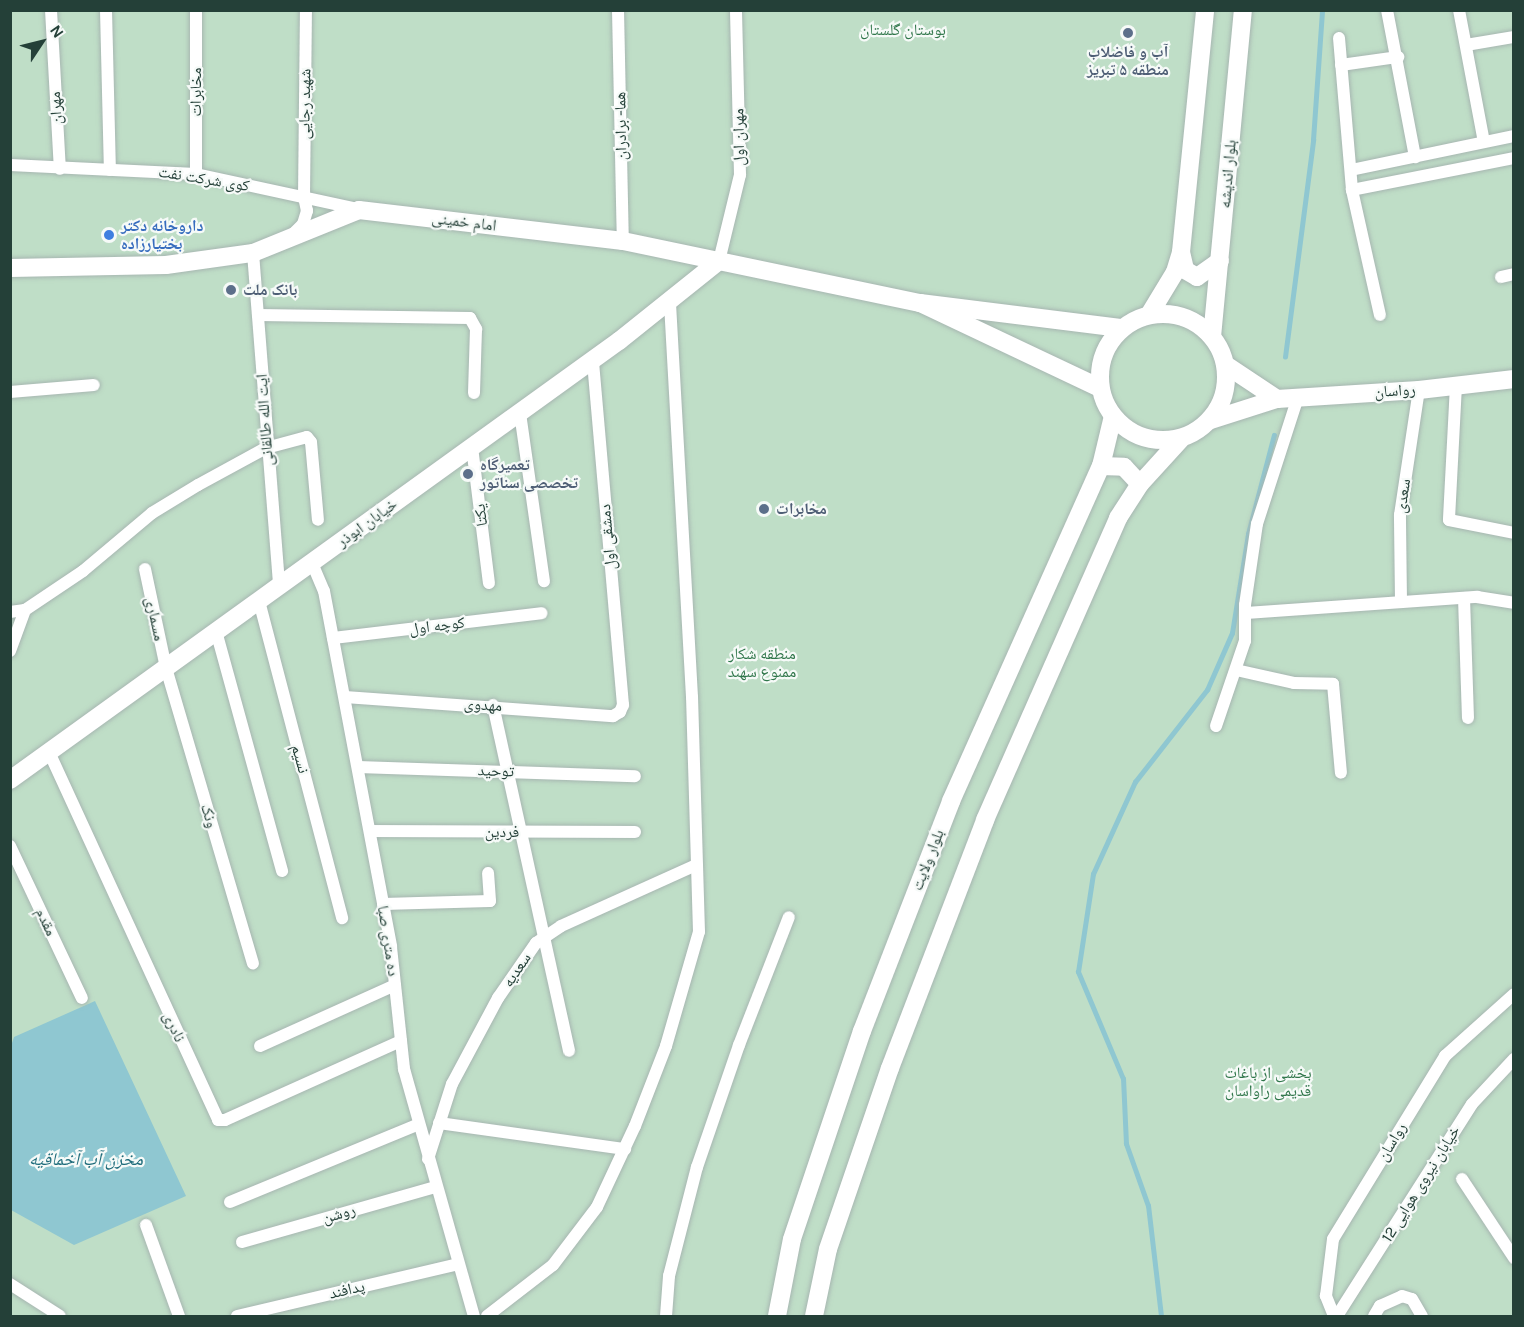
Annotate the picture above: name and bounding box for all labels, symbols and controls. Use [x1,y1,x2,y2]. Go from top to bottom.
north arrow [12,12,72,72]
park label: بوستان گلستان [860,20,946,40]
text: N [46,21,68,42]
marker: آب و فاضلاب منطقه ۵ تبریز [1121,26,1135,40]
place label: آب و فاضلاب منطقه ۵ تبریز [1087,42,1169,80]
street label: مخابرات [186,67,206,117]
street label: شهید رجایی [295,69,315,139]
street label: مهران [46,91,66,125]
street label: هما- برادران [611,91,631,161]
street label: مهران اول [729,108,749,166]
street label: بلوار اندیشه [1215,139,1241,209]
street label: کوی شرکت نفت [157,162,251,196]
street label: امام خمینی [431,209,497,235]
place label: داروخانه دکتر بختیارزاده [121,216,204,254]
marker: داروخانه دکتر بختیارزاده [102,228,116,242]
place label: بانک ملت [243,280,297,300]
marker: بانک ملت [224,283,238,297]
street label: ایت الله طالقانی [252,373,278,467]
street label: رواسان [1374,380,1416,402]
place label: تعمیرگاه تخصصی سناتور [480,455,578,493]
marker: تعمیرگاه تخصصی سناتور [461,467,475,481]
street label: سعدی [1391,478,1415,514]
street label: خیابان ابوذر [333,495,401,551]
place label: مخابرات [776,499,827,519]
marker: مخابرات [757,502,771,516]
street label: یکتا [470,503,492,527]
street label: دمشقی اول [596,503,620,571]
street label: مسماری [141,595,169,643]
street label: کوچه اول [408,613,466,639]
park label: منطقه شکار ممنوع سهند [728,644,796,682]
street label: مهدوی [463,694,503,716]
street label: نسیم [287,742,313,776]
street label: توحید [477,761,515,781]
street label: ونک [196,802,222,830]
street label: فردین [485,822,519,842]
street label: بلوار ولایت [908,827,948,893]
street label: ده متری صبا [373,904,403,978]
street label: مقدم [31,905,61,939]
street label: سعدیه [499,949,535,991]
street label: نادری [159,1009,189,1045]
park label: بخشی از باغات قدیمی راواسان [1224,1063,1312,1101]
street label: رواسان [1373,1119,1411,1165]
street label: خیابان نیروی هوایی 12 [1377,1122,1465,1246]
water label: مخزن آب آخماقیه [29,1148,143,1170]
street label: روشن [320,1200,358,1228]
street label: پدافند [327,1277,367,1303]

